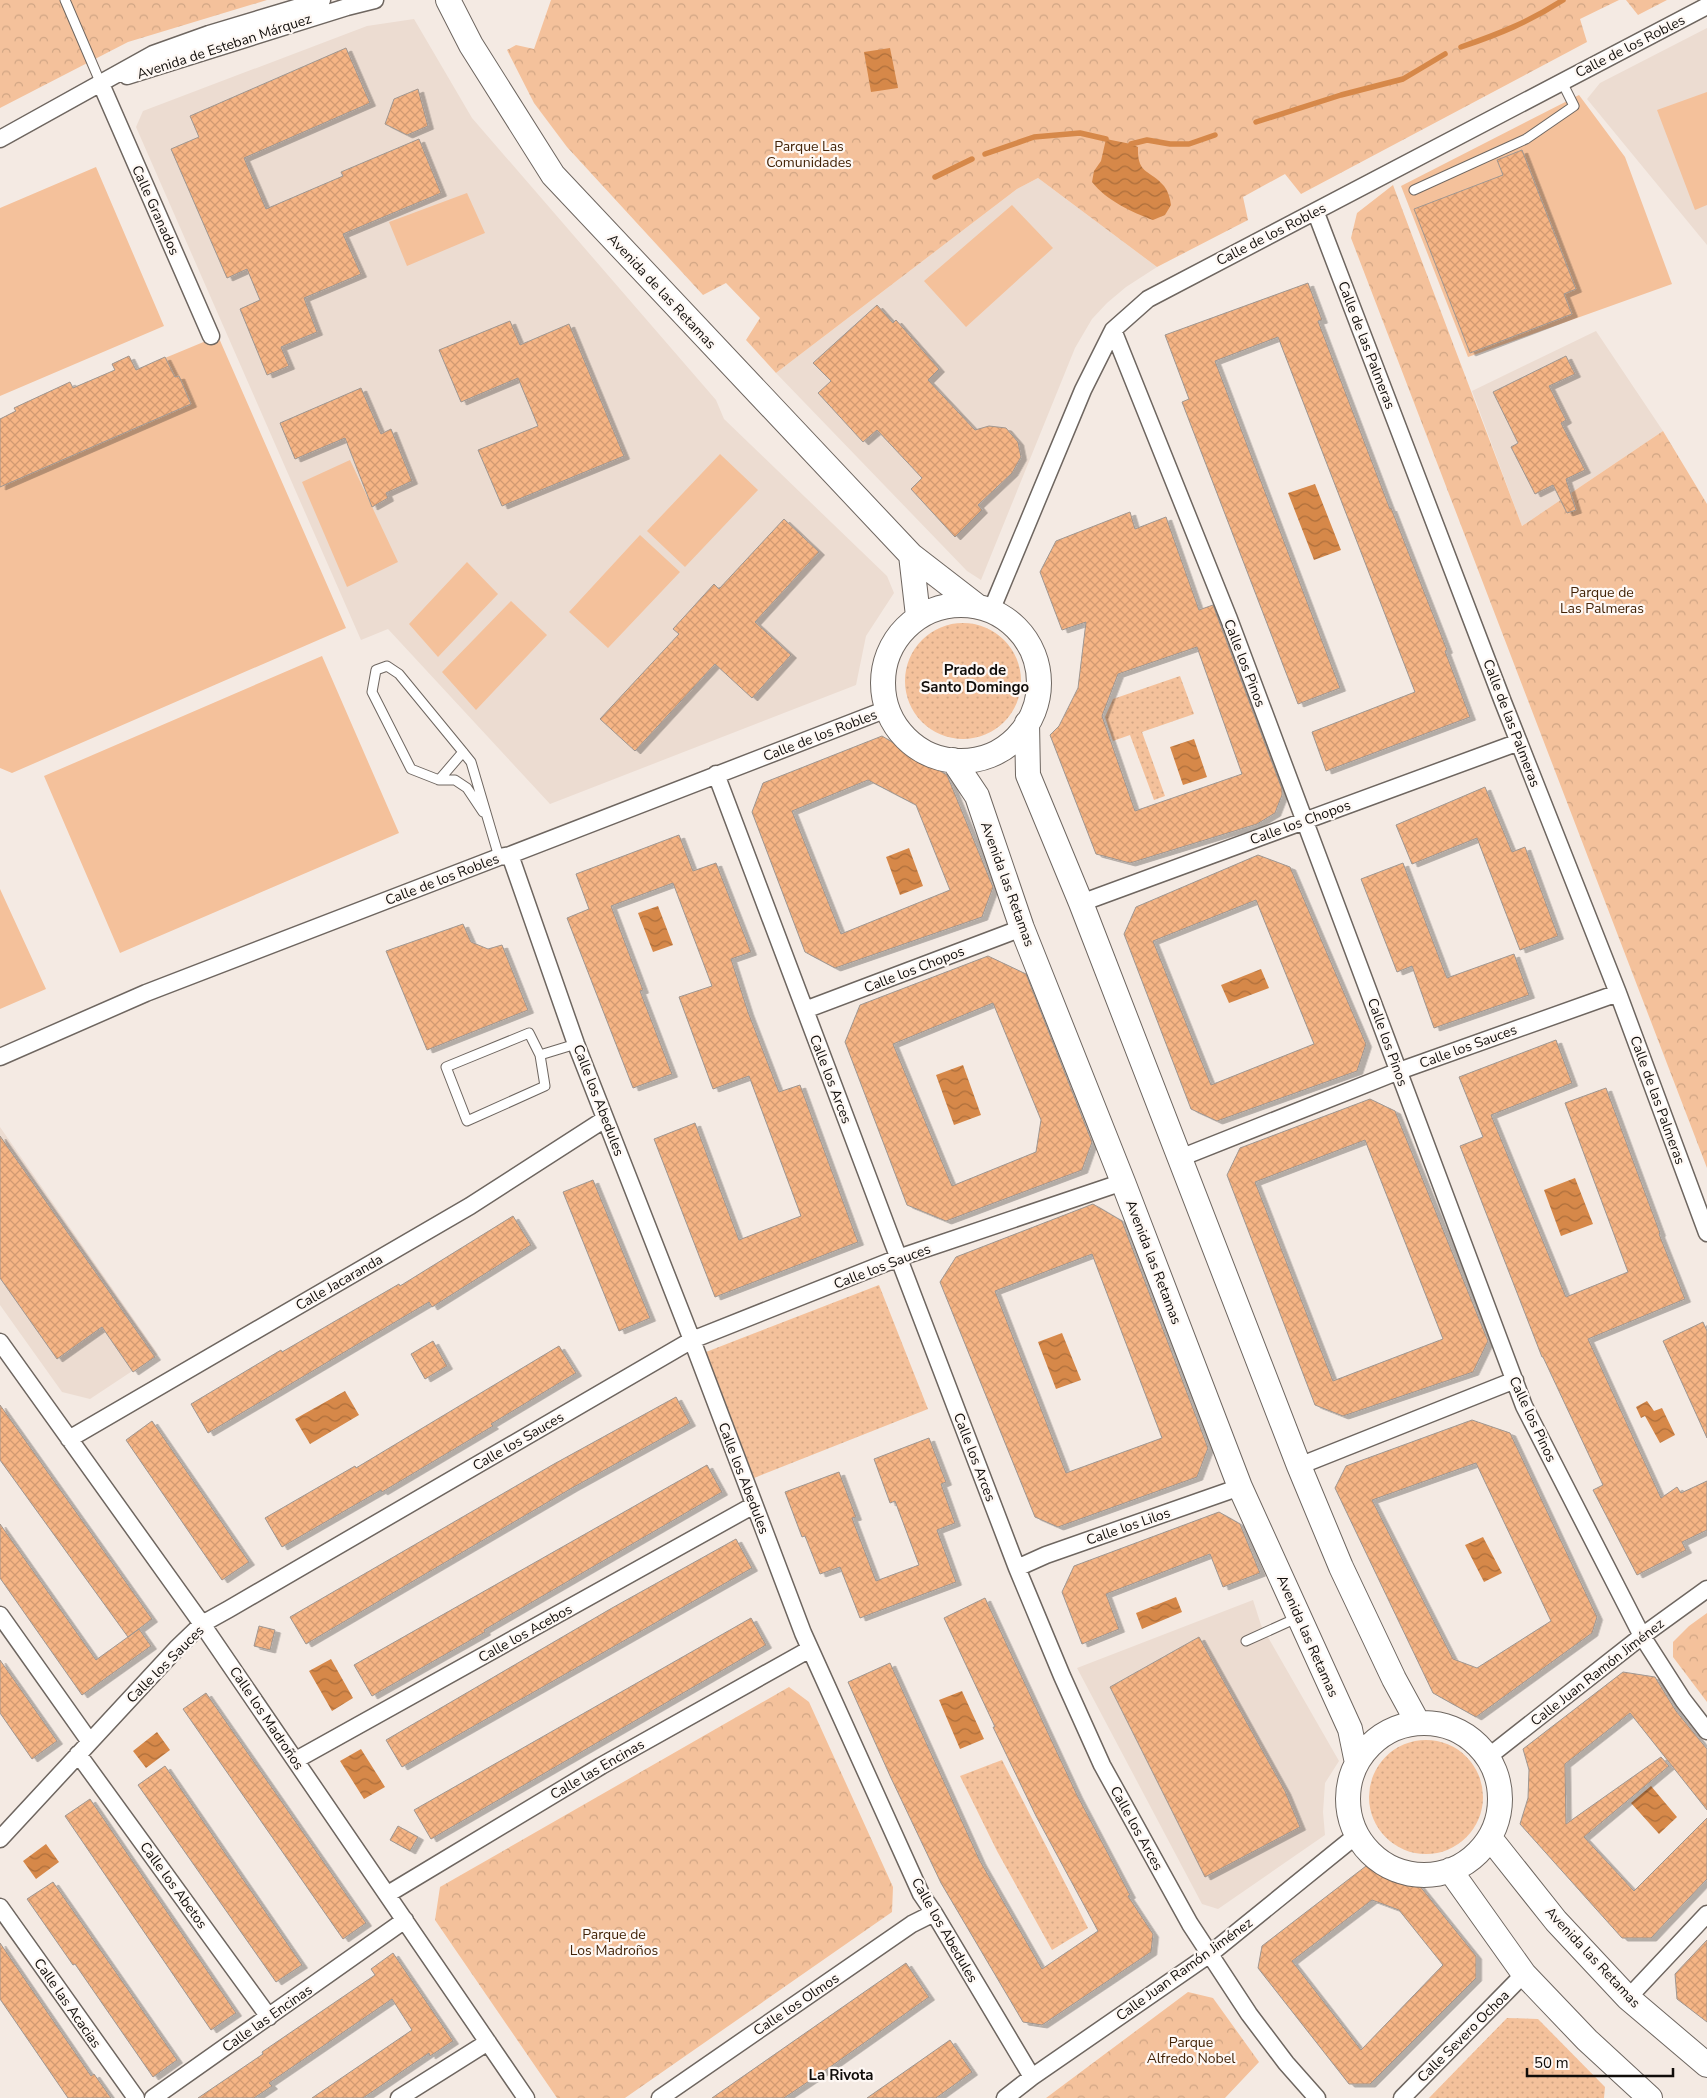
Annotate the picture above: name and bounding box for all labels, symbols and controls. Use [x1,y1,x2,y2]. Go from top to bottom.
street label: Avenida de Esteban Márquez [135,9,314,84]
street label: Calle de los Robles [1572,10,1689,82]
park label: Parque Las Comunidades [766,137,852,172]
street label: Calle Granados [127,162,184,258]
street label: Calle de los Robles [1213,198,1330,270]
street label: Avenida de las Retamas [603,230,720,353]
street label: Calle de las Palmeras [1333,278,1400,412]
park label: Parque de Las Palmeras [1560,583,1644,618]
street label: Calle los Pinos [1219,617,1270,710]
street label: Calle de las Palmeras [1478,656,1545,790]
district label: Prado de Santo Domingo [921,660,1030,697]
street label: Calle de los Robles [760,705,880,766]
street label: Calle los Chopos [1247,795,1353,850]
street label: Avenida las Retamas [976,819,1039,950]
street label: Calle de los Robles [382,849,502,910]
street label: Calle los Chopos [861,942,967,997]
street label: Calle los Pinos [1363,995,1412,1089]
street label: Calle los Sauces [1417,1020,1520,1073]
street label: Calle los Arces [805,1032,856,1127]
street label: Calle de las Palmeras [1625,1033,1690,1167]
street label: Calle los Abedules [568,1042,629,1159]
street label: Avenida las Retamas [1121,1197,1186,1327]
street label: Calle los Sauces [831,1239,934,1294]
street label: Calle Jacaranda [292,1250,386,1315]
street label: Calle los Pinos [1504,1373,1561,1465]
street label: Calle los Sauces [469,1407,568,1475]
street label: Calle los Arces [949,1410,1000,1505]
street label: Calle los Abedules [713,1420,774,1537]
street label: Calle los Lilos [1084,1503,1173,1550]
street label: Avenida las Retamas [1272,1572,1343,1700]
street label: Calle los Acebos [475,1600,576,1667]
street label: Calle Juan Ramón Jiménez [1527,1614,1668,1730]
street label: Calle los Sauces [122,1621,208,1707]
street label: Calle los Madroños [225,1663,308,1774]
street label: Calle las Encinas [547,1735,648,1804]
street label: Calle los Arces [1106,1783,1168,1874]
street label: Calle los Abetos [136,1838,212,1933]
street label: Calle los Abedules [907,1874,982,1986]
street label: Avenida las Retamas [1541,1903,1645,2012]
street label: Calle Juan Ramón Jiménez [1112,1913,1257,2025]
park label: Parque de Los Madroños [570,1925,658,1960]
street label: Calle las Acacias [30,1955,106,2052]
street label: Calle los Olmos [750,1969,843,2040]
street label: Calle las Encinas [219,1980,316,2057]
street label: Calle Severo Ochoa [1413,1986,1514,2087]
park label: Parque Alfredo Nobel [1147,2033,1236,2068]
scale bar [1527,2046,1673,2078]
text: 50 m [1534,2053,1569,2073]
district label: La Rivota [808,2065,874,2085]

